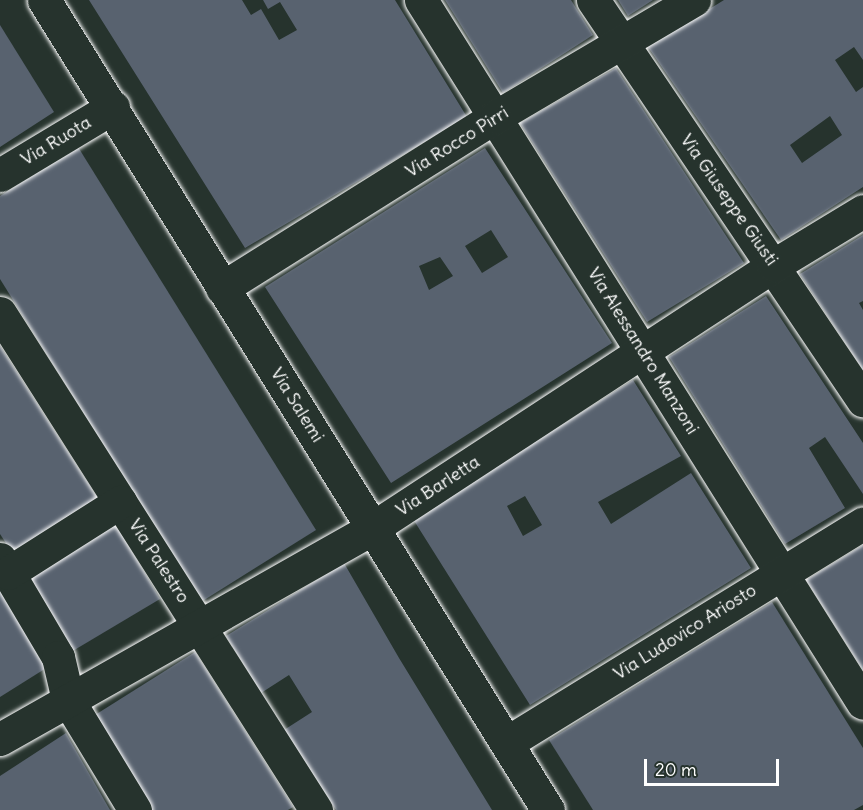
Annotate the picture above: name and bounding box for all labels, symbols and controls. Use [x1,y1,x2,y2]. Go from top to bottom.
street label: Via Rocco Pirri [402,102,512,182]
street label: Via Ruota [17,112,95,170]
street label: Via Giuseppe Giusti [676,130,782,270]
street label: Via Alessandro Manzoni [583,264,703,438]
street label: Via Salemi [266,364,328,446]
street label: Via Barletta [392,451,484,521]
street label: Via Palestro [124,515,194,607]
street label: Via Ludovico Ariosto [610,579,760,685]
scale bar [647,747,782,785]
text: 20 m [655,758,697,781]

